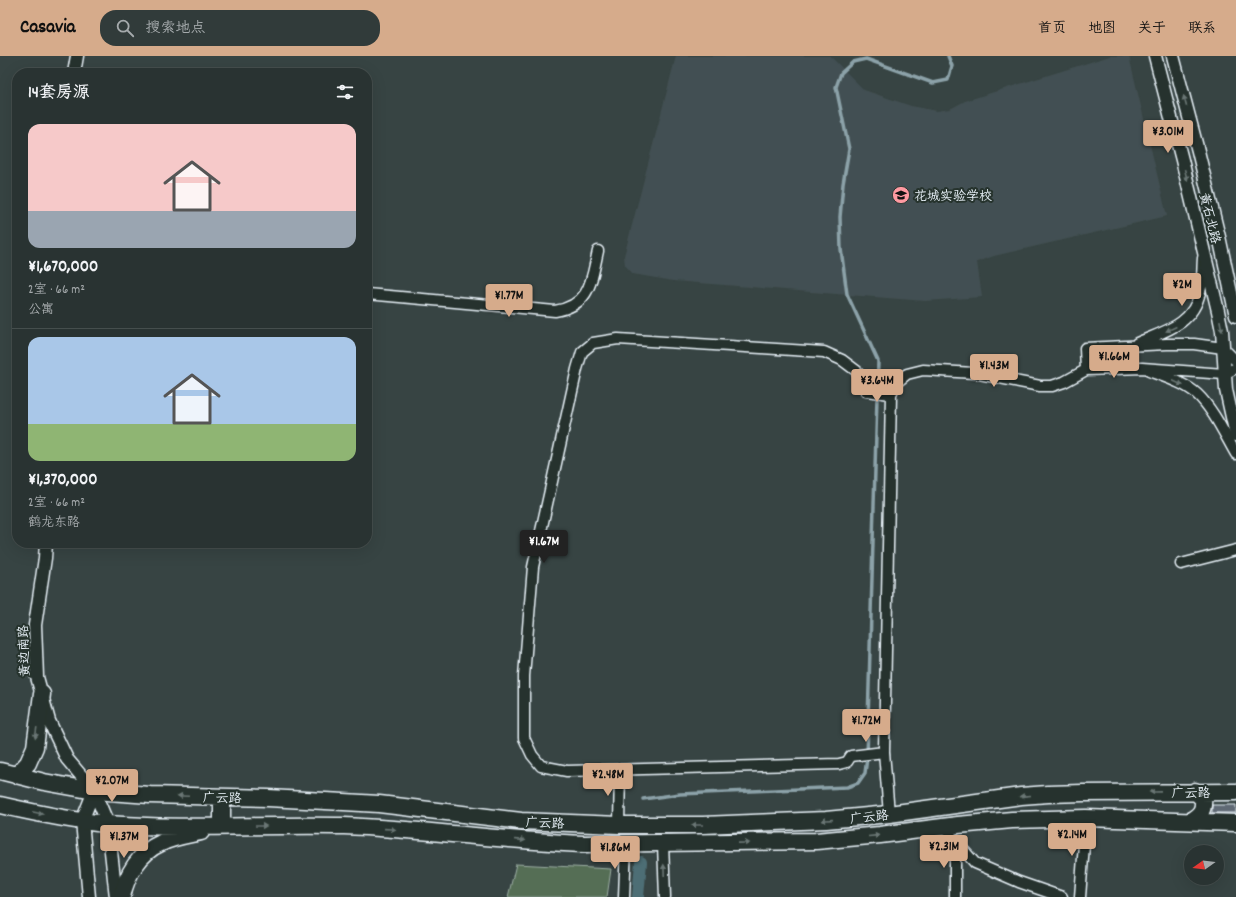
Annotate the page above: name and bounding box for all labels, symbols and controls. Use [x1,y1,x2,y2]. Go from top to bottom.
search box [100,10,380,46]
text: Casavia [20,15,76,42]
icon: search [114,17,136,39]
text: 搜索地点 [146,18,206,40]
text: 首页 [1038,19,1066,39]
text: 地图 [1088,19,1116,39]
text: 关于 [1138,19,1166,39]
text: 联系 [1188,19,1216,39]
icon: filters [334,81,356,103]
text: 14套房源 [28,82,90,106]
one-way arrow [1182,95,1188,107]
pin: ¥3.01M [1135,120,1201,154]
text: ¥3.01M [1152,123,1184,142]
icon: home [156,150,228,222]
one-way arrow [1183,169,1189,181]
school or university icon: 花城实验学校 [891,185,911,205]
place label: 花城实验学校 [914,188,992,207]
street label: 黄石北路 [1193,191,1224,246]
text: ¥1,670,000 [28,256,98,280]
pin: ¥2M [1163,273,1201,307]
text: ¥2M [1172,276,1192,295]
text: 2室 · 66 m² [28,281,85,300]
pin: ¥1.77M [476,284,542,318]
text: ¥1.77M [495,287,523,306]
text: 公寓 [28,301,54,320]
one-way arrow [1218,319,1224,332]
one-way arrow [1165,326,1176,332]
pin: ¥1.66M [1081,345,1147,379]
text: ¥1.66M [1098,348,1130,367]
pin: ¥1.43M [961,354,1027,388]
text: ¥1.43M [979,357,1009,376]
icon: home [156,363,228,435]
pin: ¥3.64M [844,369,910,403]
text: ¥3.64M [860,372,894,391]
one-way arrow [1172,380,1183,386]
text: ¥1,370,000 [28,469,98,493]
text: 2室 · 66 m² [28,494,85,513]
text: 鹤龙东路 [28,514,80,533]
pin: ¥1.67M [511,530,577,564]
text: ¥1.67M [529,533,559,552]
street label: 黄边南路 [15,625,36,677]
pin: ¥1.72M [833,709,899,743]
text: ¥1.72M [851,712,881,731]
one-way arrow [33,727,40,739]
pin: ¥2.48M [575,763,641,797]
text: ¥2.48M [592,766,624,785]
pin: ¥2.07M [79,769,145,803]
text: ¥2.07M [95,772,129,791]
street label: 广云路 [1171,785,1211,804]
one-way arrow [1148,789,1161,795]
street label: 广云路 [202,790,242,809]
one-way arrow [176,793,189,799]
one-way arrow [1019,793,1031,799]
street label: 广云路 [849,807,890,830]
one-way arrow [32,810,44,816]
street label: 广云路 [525,814,565,835]
one-way arrow [821,817,833,824]
one-way arrow [690,822,703,828]
one-way arrow [255,823,268,829]
pin: ¥2.14M [1039,823,1105,857]
pin: ¥1.37M [91,825,157,859]
one-way arrow [384,825,396,832]
text: ¥2.14M [1057,826,1087,845]
text: ¥1.37M [109,828,139,847]
one-way arrow [868,832,880,839]
pin: ¥2.31M [911,835,977,869]
pin: ¥1.86M [582,836,648,870]
one-way arrow [514,837,526,844]
text: ¥2.31M [929,838,959,857]
text: ¥1.86M [600,839,630,858]
one-way arrow [738,840,751,846]
north arrow [1184,845,1224,885]
map controls [1184,845,1224,885]
one-way arrow [661,863,667,876]

